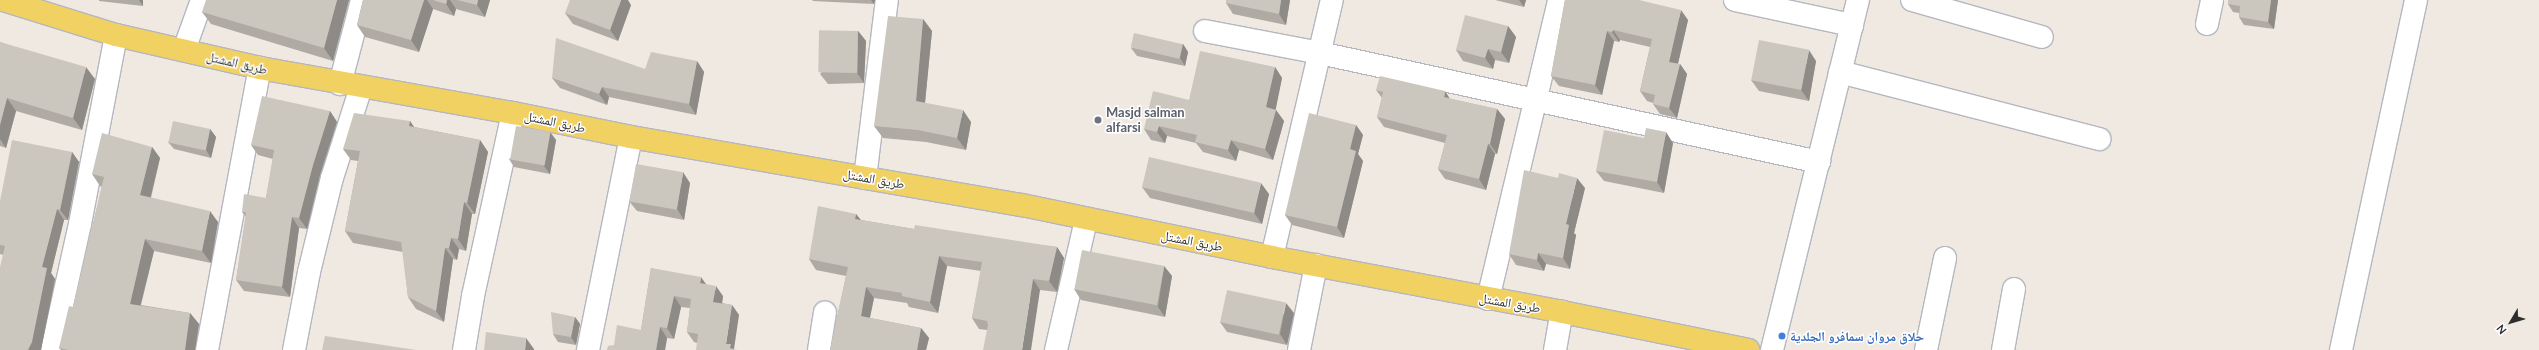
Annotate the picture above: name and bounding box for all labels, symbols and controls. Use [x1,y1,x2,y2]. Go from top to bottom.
street label: طريق المشتل [205,48,269,78]
place label: Masjd salman alfarsi [1106,105,1185,136]
street label: طريق المشتل [523,108,587,136]
marker: Masjd salman alfarsi [1093,115,1103,125]
street label: طريق المشتل [842,166,906,192]
street label: طريق المشتل [1160,227,1224,255]
street label: طريق المشتل [1478,290,1542,316]
north arrow [2491,302,2531,342]
text: N [2493,322,2509,337]
place label: حلاق مروان سمافرو الجلدية [1790,328,1924,344]
marker: حلاق مروان سمافرو الجلدية [1777,331,1787,341]

